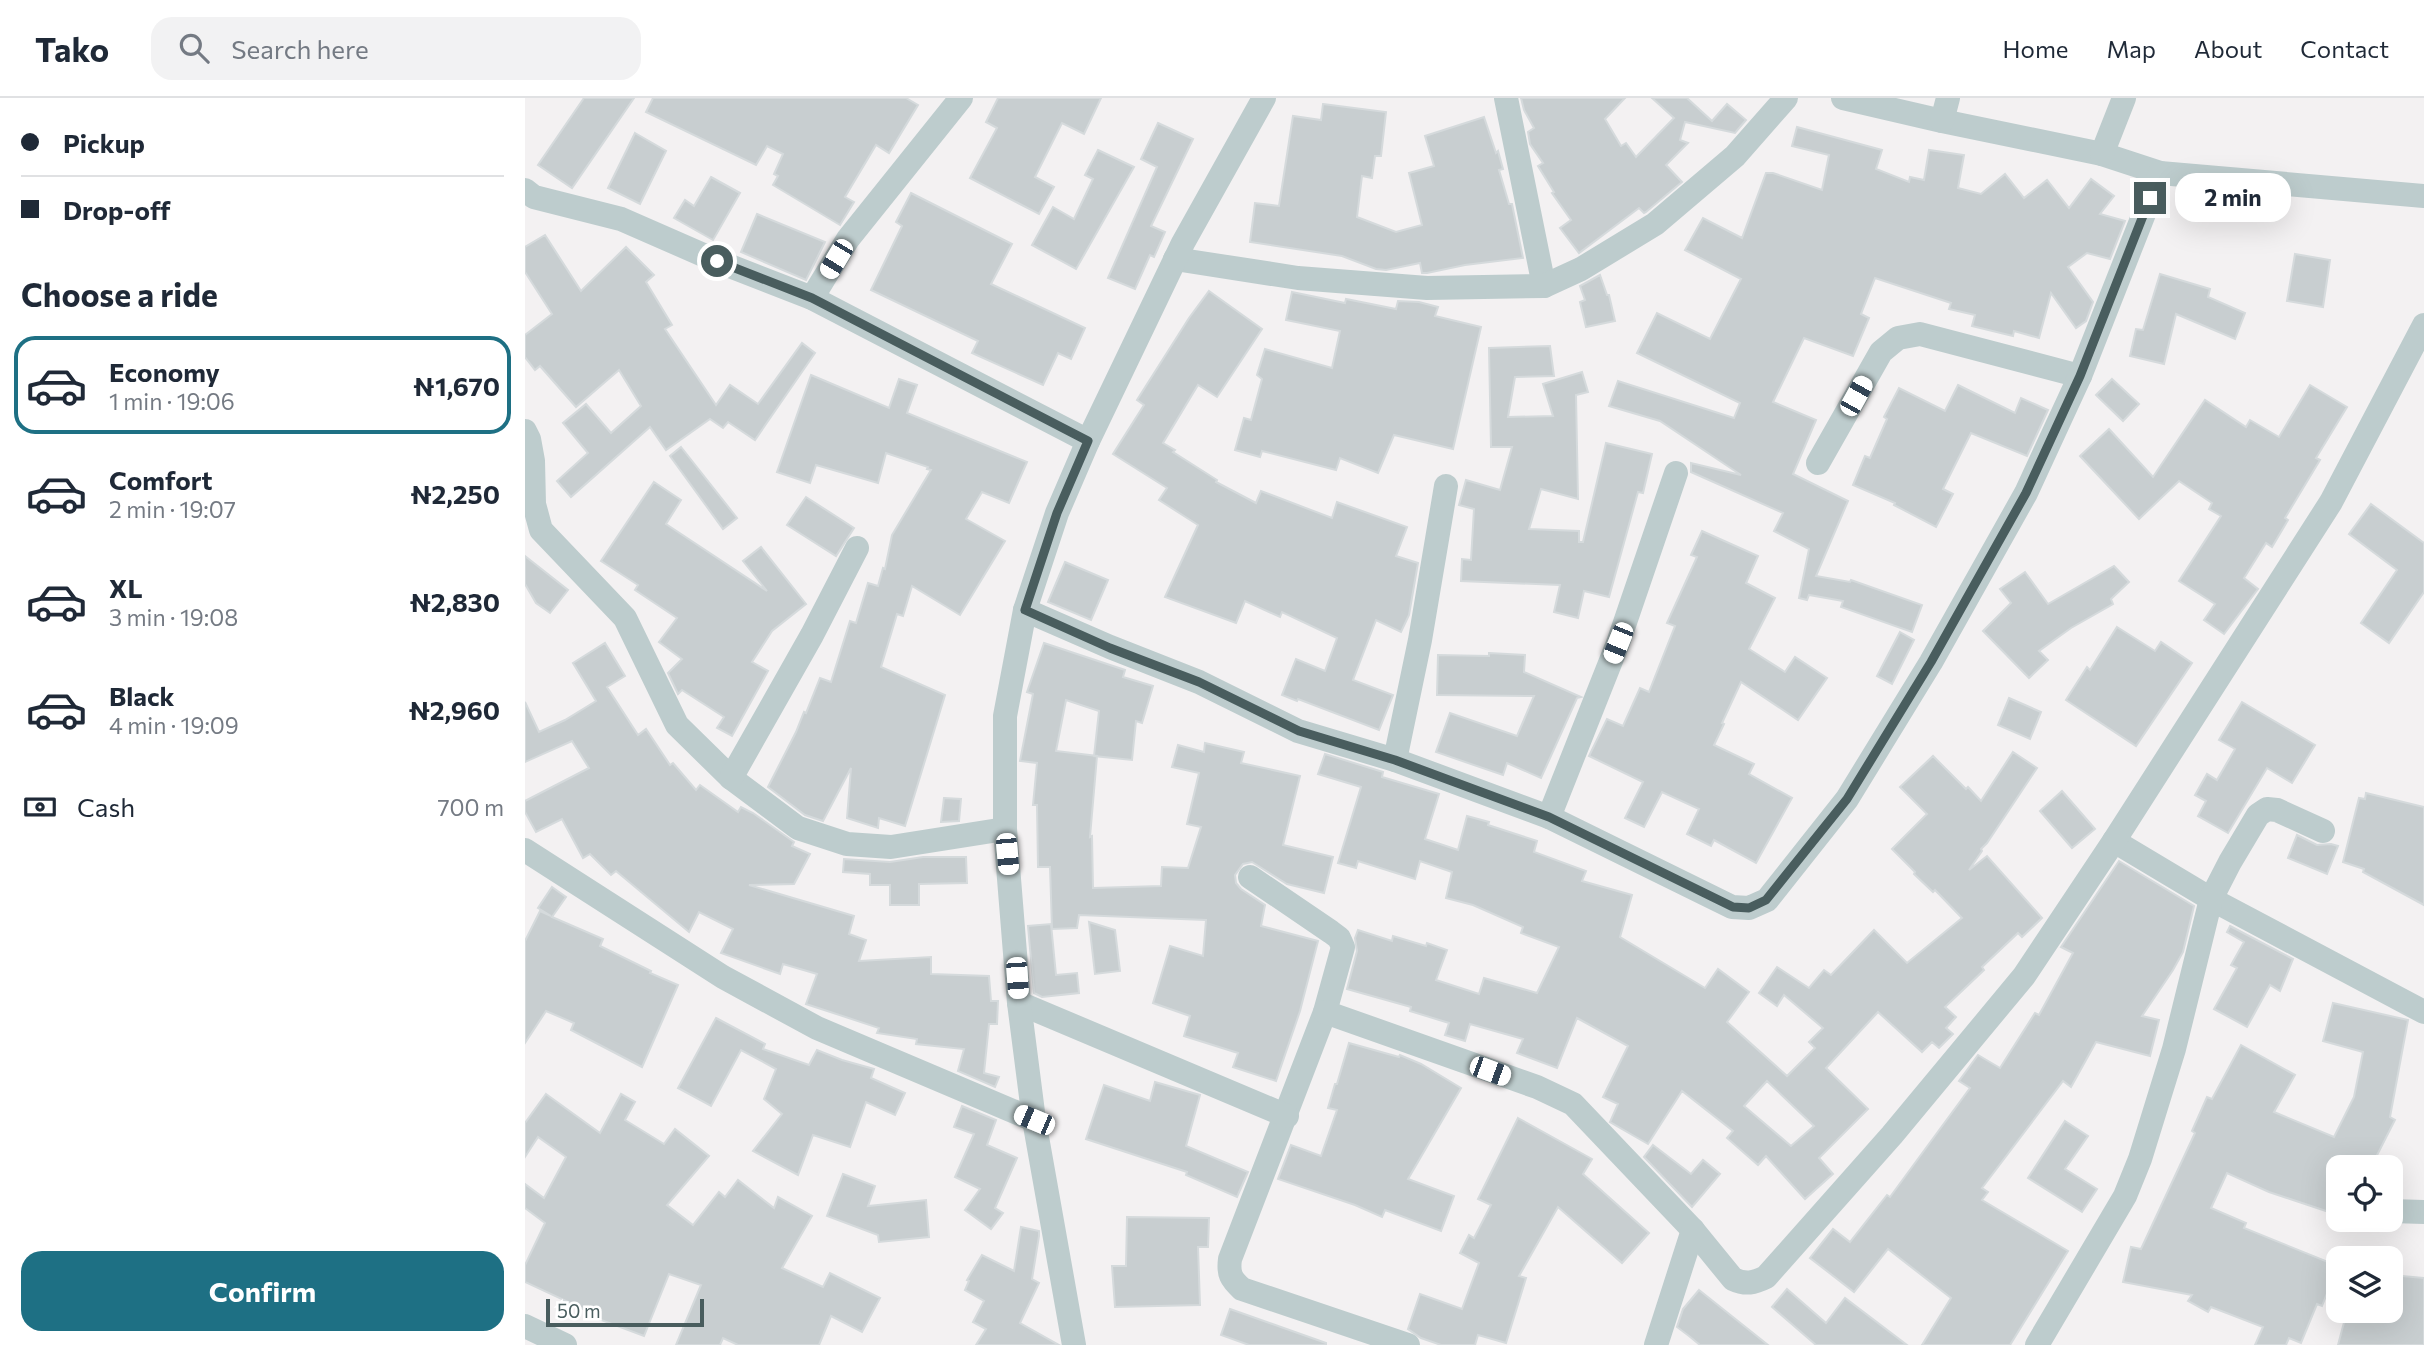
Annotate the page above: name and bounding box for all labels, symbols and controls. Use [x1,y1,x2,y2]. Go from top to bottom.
search box [151,17,641,80]
text: Tako [35,28,109,69]
icon: search [175,29,213,67]
text: Search here [231,33,369,64]
text: Home [2003,34,2069,63]
text: Map [2107,34,2156,63]
text: About [2194,34,2262,63]
text: Contact [2300,34,2389,63]
text: Pickup [63,127,145,158]
callout: 2 min [2175,174,2290,222]
route end [2134,182,2166,214]
text: 2 min [2204,183,2262,211]
text: Drop-off [63,194,170,225]
car [817,236,856,282]
route start [701,245,733,277]
text: Choose a ride [21,274,218,314]
icon: car [25,354,88,417]
text: Economy [109,356,220,387]
text: ₦1,670 [413,370,500,401]
car [1837,373,1876,419]
text: 1 min · 19:06 [109,387,235,415]
icon: car [25,462,88,525]
text: Comfort [109,464,212,495]
text: ₦2,250 [411,478,500,509]
text: 2 min · 19:07 [109,495,236,523]
icon: car [25,570,88,633]
text: XL [109,572,143,603]
text: ₦2,830 [410,586,500,617]
text: 3 min · 19:08 [109,603,238,631]
car [1601,620,1636,666]
icon: car [25,678,88,741]
text: Black [109,680,175,711]
text: ₦2,960 [409,694,500,725]
text: 4 min · 19:09 [109,711,239,739]
icon: cash [21,788,59,826]
text: Cash [77,791,135,822]
text: 700 m [437,793,504,821]
car [995,832,1020,876]
car [1006,956,1029,1000]
car [1467,1054,1514,1088]
car [1011,1102,1058,1138]
map controls [2326,1155,2403,1323]
button: locate [2326,1155,2403,1232]
button: layers [2326,1246,2403,1323]
button: Confirm [21,1251,504,1331]
scale bar [546,1296,703,1328]
text: 50 m [557,1299,601,1322]

